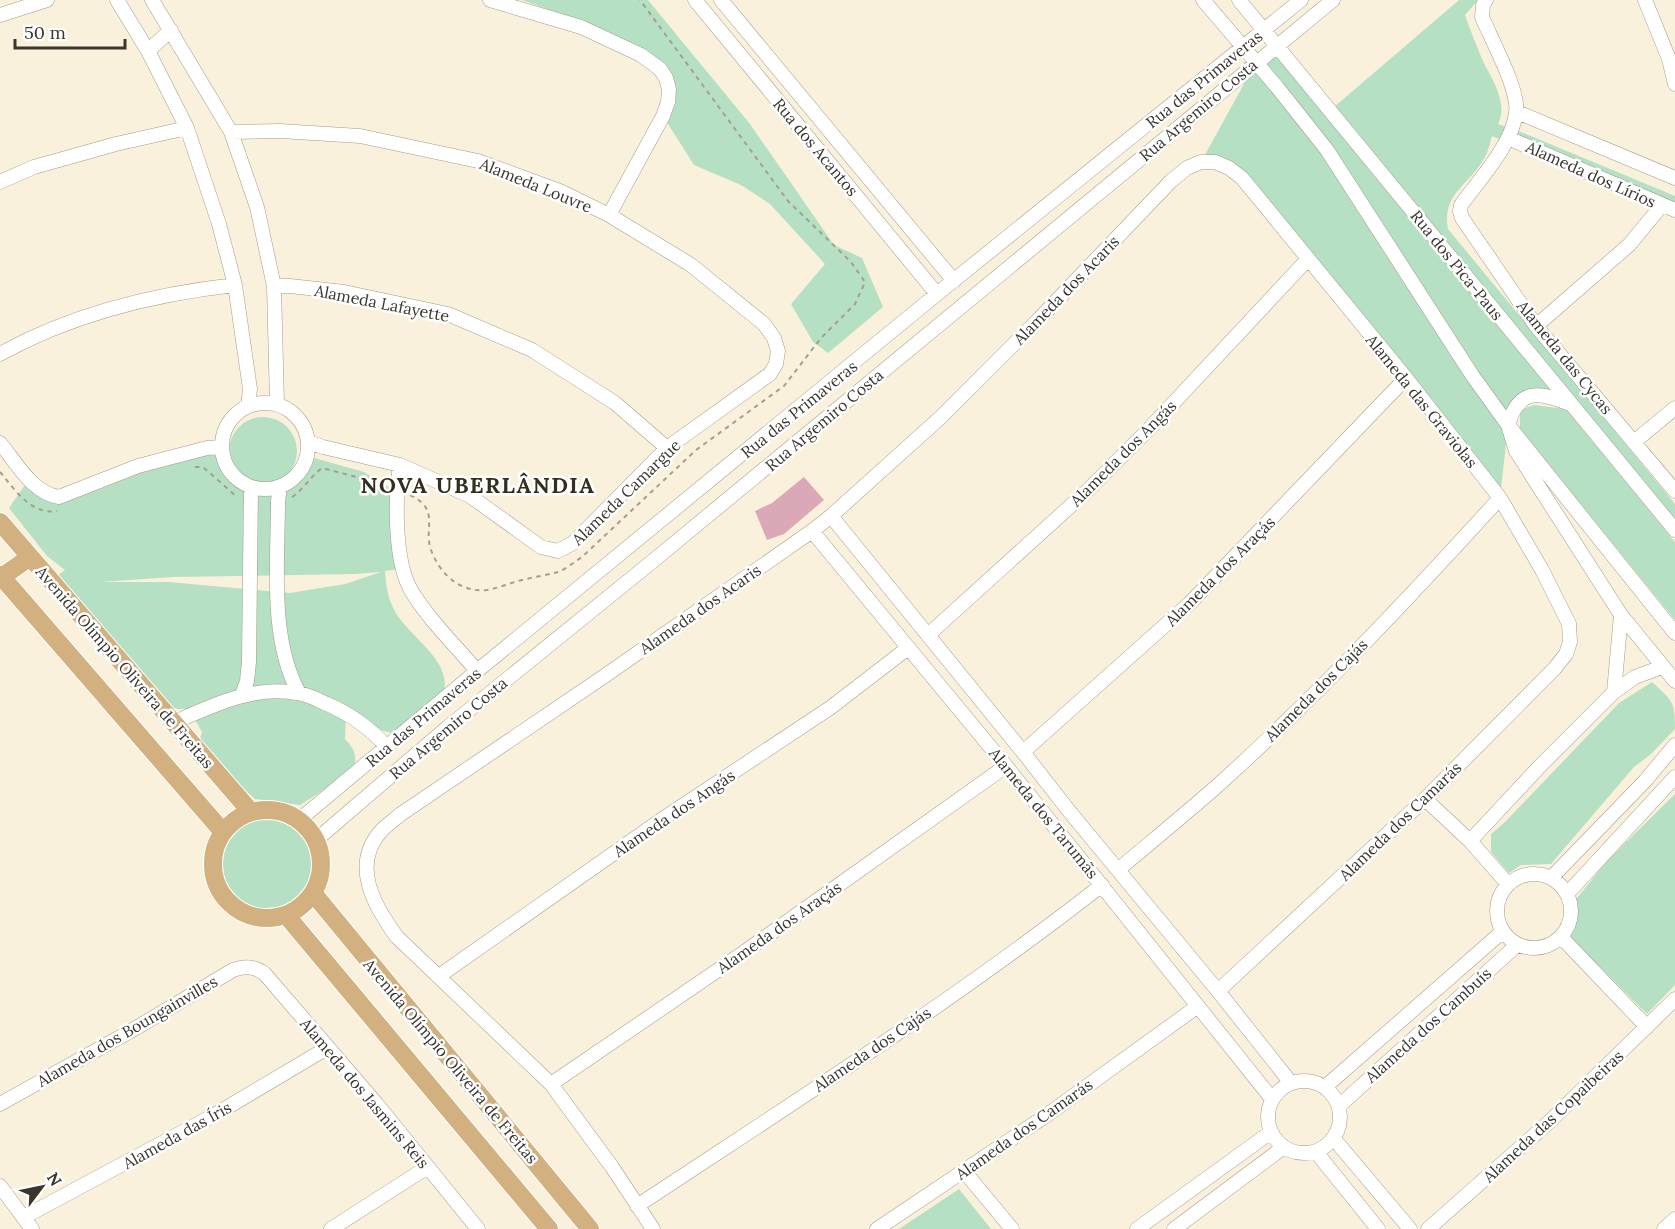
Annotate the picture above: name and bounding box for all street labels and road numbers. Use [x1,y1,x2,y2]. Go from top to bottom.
street label: Rua das Primaveras [1142,26,1266,132]
street label: Rua Argemiro Costa [1135,55,1261,165]
street label: Rua dos Acantos [769,94,863,200]
street label: Alameda dos Lírios [1522,136,1659,212]
street label: Alameda Louvre [476,153,595,217]
street label: Rua dos Pica-Paus [1406,206,1508,324]
street label: Alameda dos Acaris [1008,231,1123,349]
street label: Alameda Lafayette [312,280,451,326]
street label: Alameda das Cycas [1512,295,1617,418]
street label: Alameda das Graviolas [1361,329,1482,472]
street label: Rua das Primaveras [737,356,861,462]
street label: Rua Argemiro Costa [761,365,887,475]
street label: Alameda dos Angás [1065,396,1180,511]
street label: Alameda Camargue [567,435,685,550]
street label: Alameda dos Araçás [1160,512,1279,631]
street label: Alameda dos Acaris [635,560,765,659]
street label: Avenida Olímpio Oliveira de Freitas [31,561,218,772]
street label: Alameda dos Cajás [1260,634,1372,746]
street label: Rua das Primaveras [361,663,485,771]
street label: Rua Argemiro Costa [385,673,511,783]
street label: Alameda dos Tarumãs [984,743,1103,883]
street label: Alameda dos Camarás [1334,757,1465,885]
street label: Alameda dos Angás [609,765,739,862]
street label: Alameda dos Araçás [712,877,845,978]
street label: Avenida Olímpio Oliveira de Freitas [359,954,543,1167]
street label: Alameda dos Cambuís [1360,963,1495,1088]
street label: Alameda dos Boungainvilles [32,971,221,1091]
street label: Alameda dos Cajás [809,1002,935,1096]
street label: Alameda dos Jasmins Reis [296,1013,434,1172]
street label: Alameda das Copaibeiras [1478,1046,1627,1187]
street label: Alameda dos Camarás [951,1074,1096,1184]
street label: Alameda das Íris [118,1097,235,1174]

